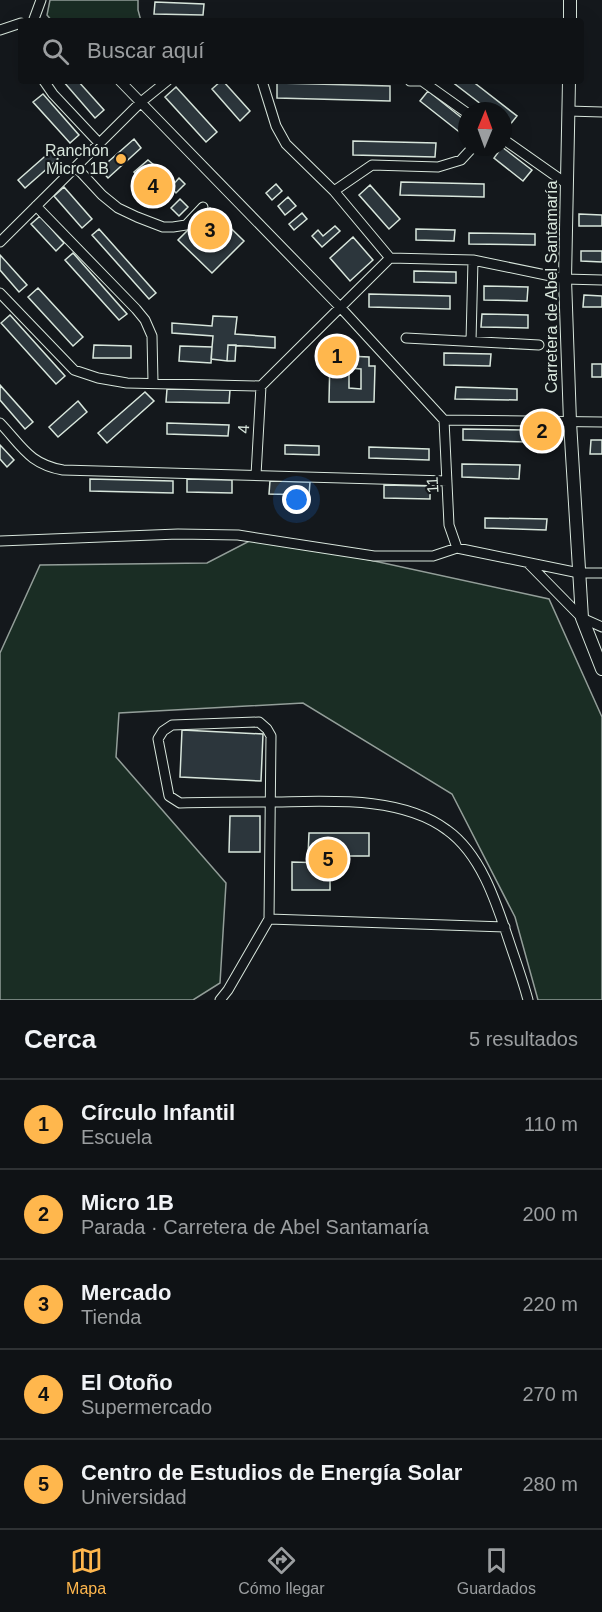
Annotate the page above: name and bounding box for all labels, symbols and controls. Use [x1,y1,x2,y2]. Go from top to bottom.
search box [18,18,584,84]
icon: search [39,35,72,68]
text: Buscar aquí [87,38,204,63]
north arrow [458,102,512,156]
place label: Ranchón Micro 1B [45,142,109,177]
marker: Ranchón Micro 1B [114,152,128,166]
pin: 4 [134,164,172,208]
street label: Carretera de Abel Santamaría [543,181,560,393]
pin: 3 [190,208,230,252]
pin: 1 [318,334,356,378]
pin: 2 [522,408,562,454]
street label: 4 [235,424,252,434]
street label: 11 [424,476,441,494]
your location [282,485,311,514]
pin: 5 [308,836,348,882]
text: Cerca [24,1024,96,1054]
text: 5 resultados [469,1028,578,1050]
text: Círculo Infantil [81,1100,235,1125]
text: 1 [38,1113,49,1135]
text: 110 m [524,1113,578,1135]
text: Escuela [81,1126,152,1148]
text: Micro 1B [81,1190,174,1215]
text: 2 [38,1203,49,1225]
text: 200 m [522,1203,578,1225]
text: Parada · Carretera de Abel Santamaría [81,1216,429,1238]
text: Mercado [81,1280,171,1305]
text: 3 [38,1293,49,1315]
text: 220 m [522,1293,578,1315]
text: Tienda [81,1306,141,1328]
text: El Otoño [81,1370,173,1395]
text: 4 [38,1383,49,1405]
text: 270 m [522,1383,578,1405]
text: Supermercado [81,1396,212,1418]
text: Centro de Estudios de Energía Solar [81,1460,462,1485]
text: 5 [38,1473,49,1495]
text: 280 m [522,1473,578,1495]
text: Universidad [81,1486,187,1508]
tab: Mapa [66,1544,106,1598]
tab: Cómo llegar [238,1544,325,1598]
tab: Guardados [457,1544,536,1598]

